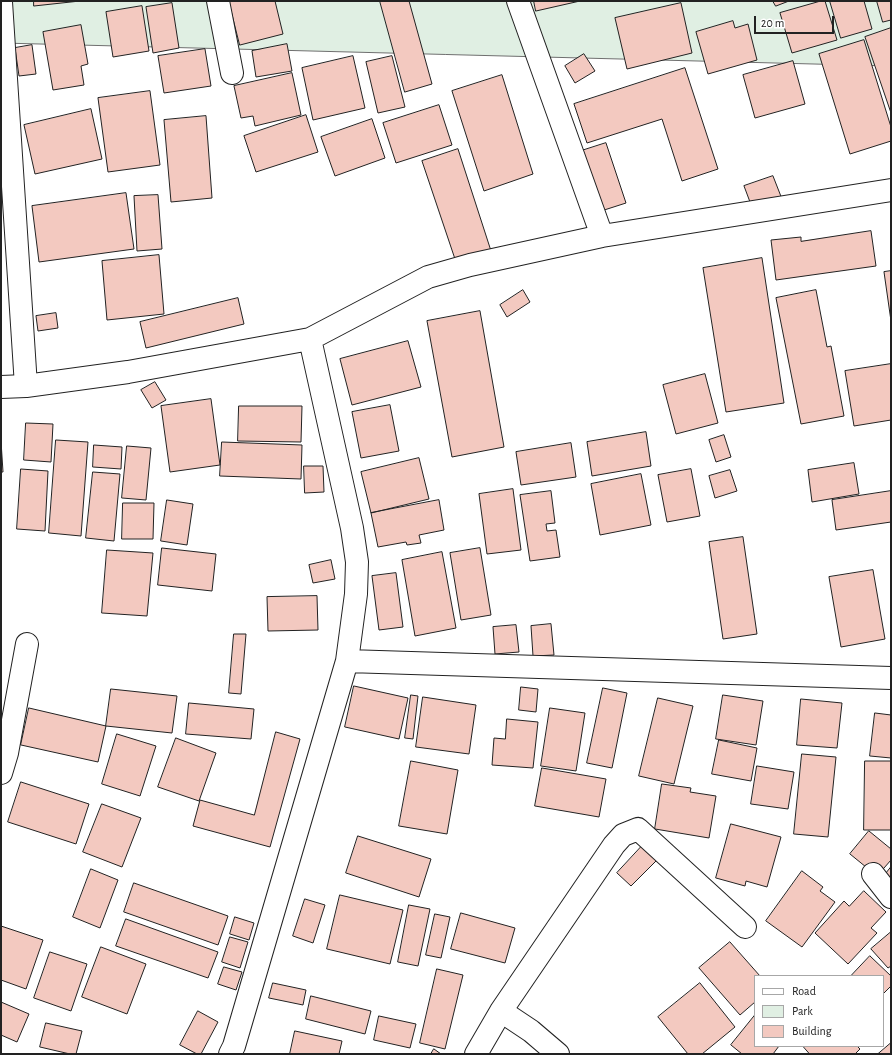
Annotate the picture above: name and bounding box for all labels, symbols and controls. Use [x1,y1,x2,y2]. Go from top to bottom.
scale bar [756,8,836,34]
text: 20 m [761,17,784,29]
legend [754,975,884,1047]
text: Road [792,985,816,997]
text: Park [792,1005,813,1017]
text: Building [792,1025,832,1037]

